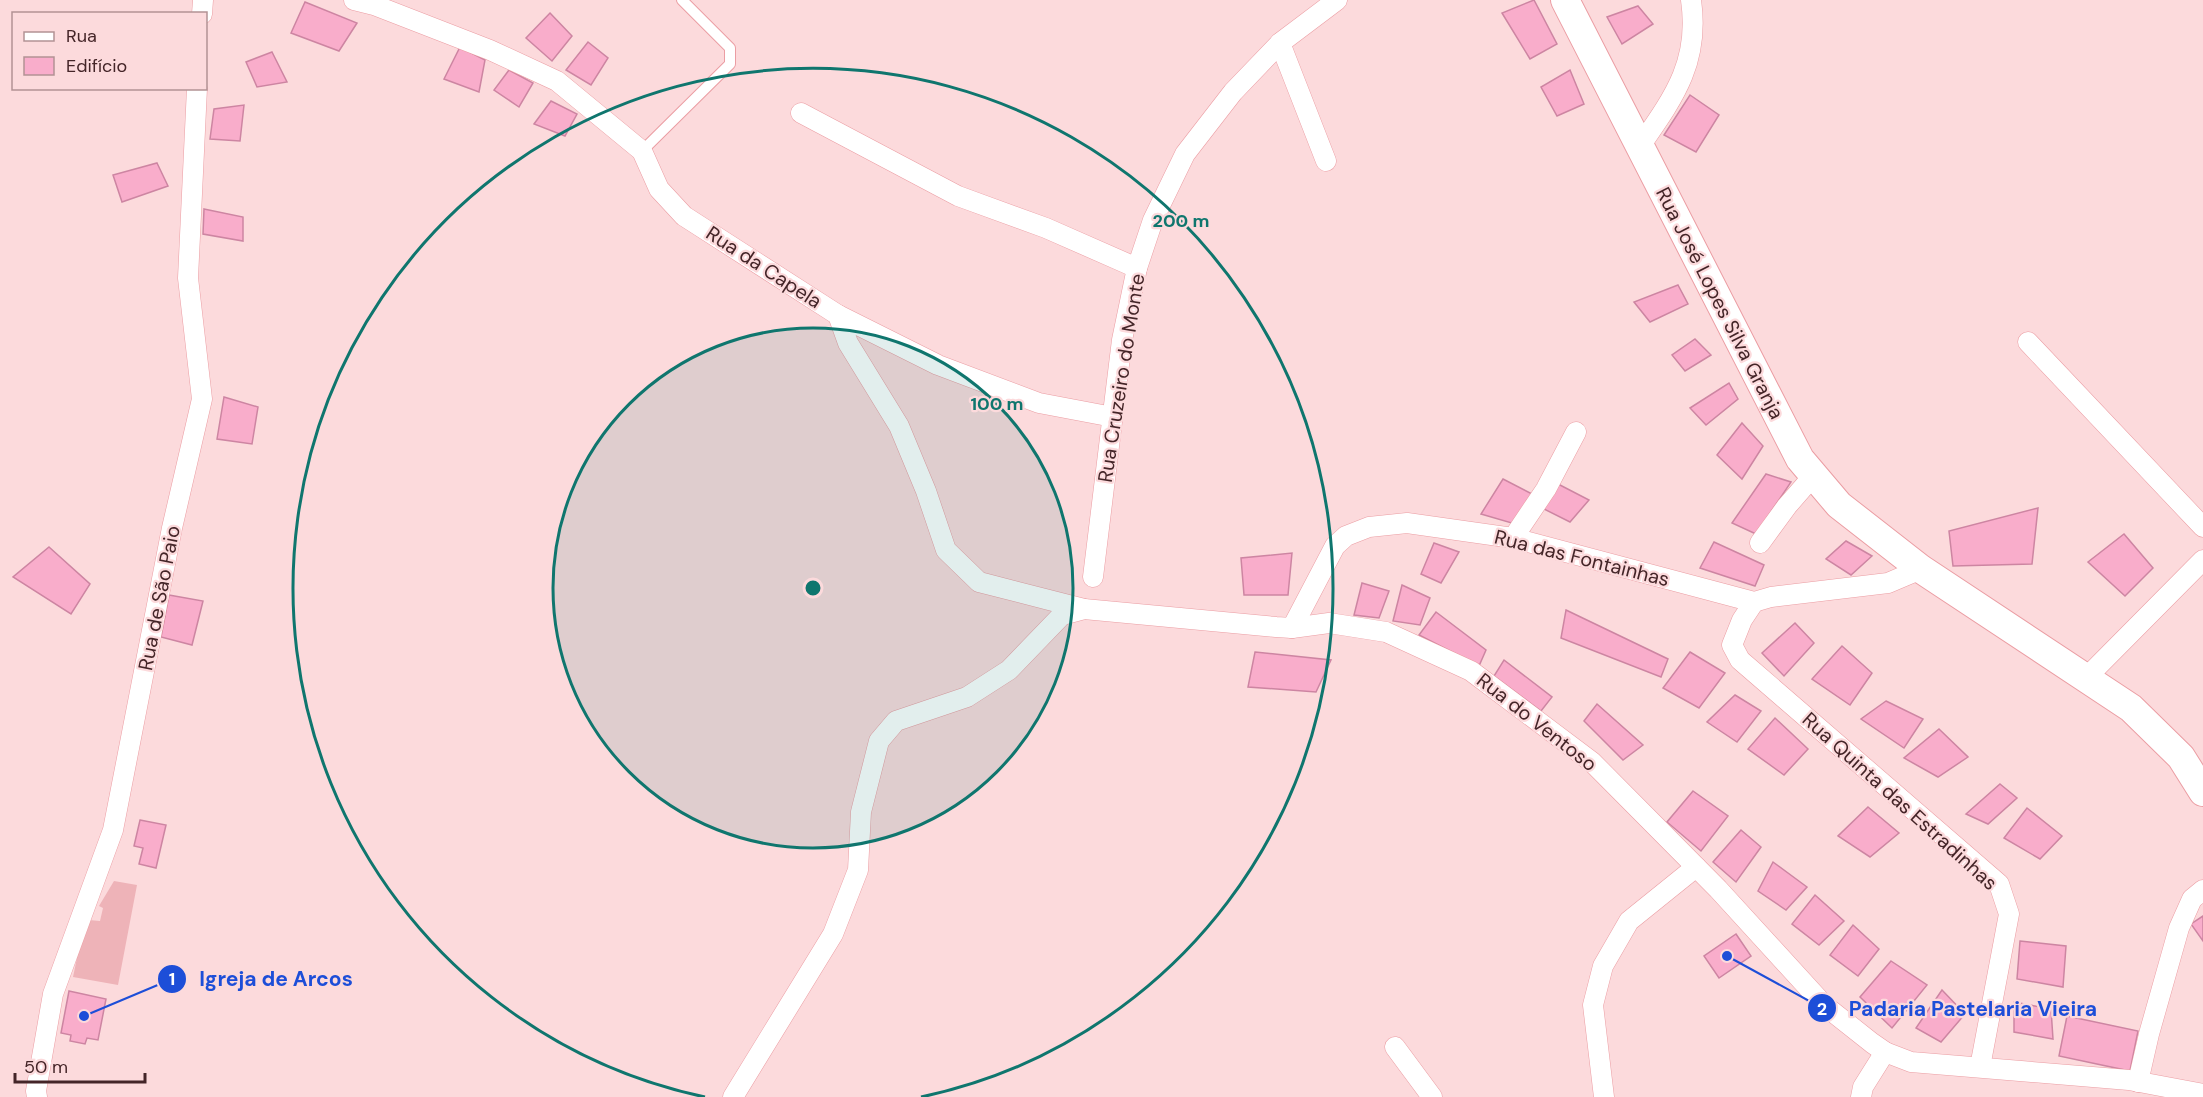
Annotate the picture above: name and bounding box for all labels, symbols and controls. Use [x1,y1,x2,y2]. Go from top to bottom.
legend [12,12,207,90]
text: Rua [66,24,97,48]
text: Edifício [66,54,127,78]
street label: Rua José Lopes Silva Granja [1650,183,1790,423]
text: 200 m [1153,209,1209,233]
street label: Rua da Capela [701,220,827,314]
street label: Rua Cruzeiro do Monte [1092,272,1150,484]
text: 100 m [970,392,1024,416]
street label: Rua de São Paio [132,523,186,673]
street label: Rua das Fontainhas [1492,524,1672,592]
centre of rings [803,578,823,598]
street label: Rua do Ventoso [1472,667,1602,777]
street label: Rua Quinta das Estradinhas [1797,706,2003,896]
callout: Igreja de Arcos [157,959,365,998]
text: Igreja de Arcos [199,965,353,993]
text: 1 [169,967,175,991]
callout: Padaria Pastelaria Vieira [1807,989,2110,1028]
text: Padaria Pastelaria Vieira [1849,995,2097,1023]
text: 2 [1817,997,1827,1021]
scale bar [15,1046,146,1084]
text: 50 m [24,1055,68,1079]

